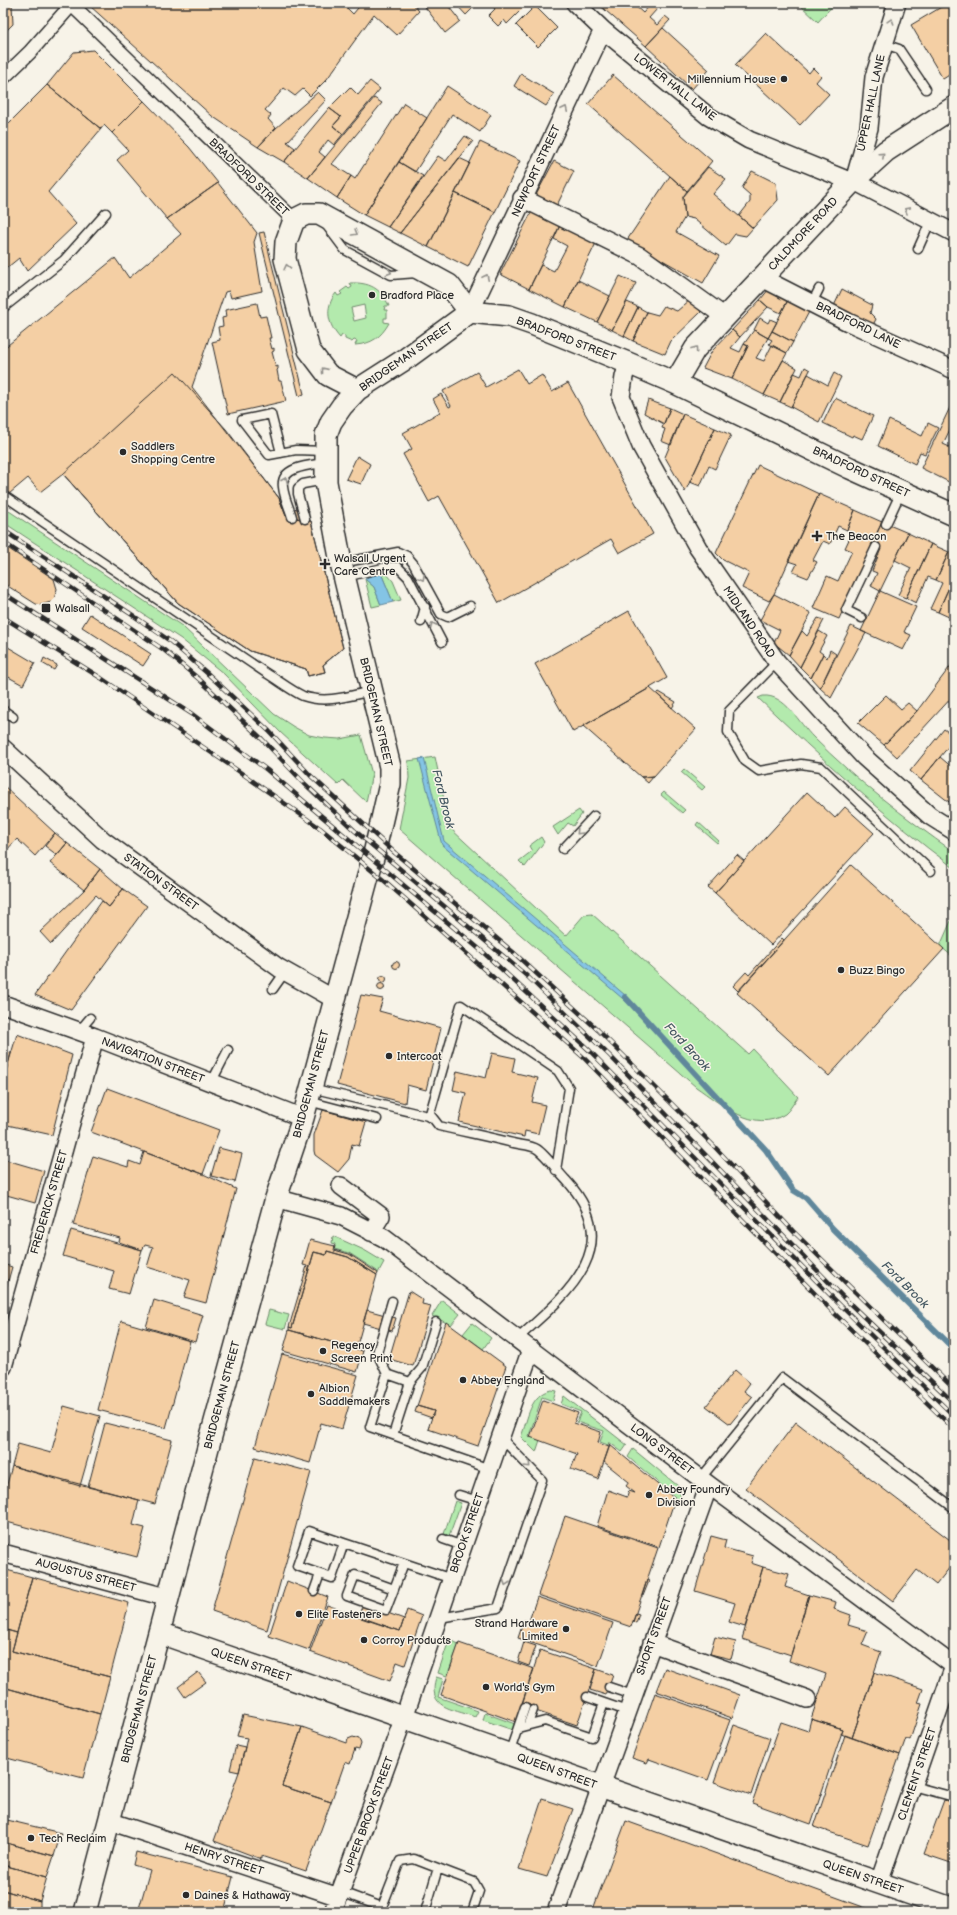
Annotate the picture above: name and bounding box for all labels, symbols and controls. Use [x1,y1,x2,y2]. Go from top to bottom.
one-way arrow [886,18,895,25]
street label: LOWER HALL LANE [631,51,719,123]
street label: UPPER HALL LANE [854,53,888,153]
place label: Millennium House [687,73,776,86]
marker: Millennium House [779,74,789,84]
one-way arrow [560,105,568,113]
street label: NEWPORT STREET [509,123,563,219]
street label: BRADFORD STREET [206,136,292,219]
one-way arrow [877,152,885,159]
street label: CALDMORE ROAD [766,195,840,273]
one-way arrow [903,207,911,214]
one-way arrow [351,229,358,236]
one-way arrow [284,264,292,270]
one-way arrow [386,267,393,276]
one-way arrow [481,274,489,281]
place label: Bradford Place [380,289,454,302]
marker: Bradford Place [367,290,377,300]
street label: BRADFORD LANE [814,299,902,351]
street label: BRADFORD STREET [514,314,618,364]
street label: BRIDGEMAN STREET [357,320,456,394]
one-way arrow [690,347,697,354]
one-way arrow [322,367,329,374]
place label: Saddlers Shopping Centre [131,440,216,466]
street label: BRADFORD STREET [810,444,912,500]
marker: Saddlers Shopping Centre [118,447,128,457]
one-way arrow [281,477,289,484]
marker: The Beacon [811,530,823,542]
place label: The Beacon [826,530,886,543]
place label: Walsall Urgent Care Centre [334,552,407,578]
marker: Walsall Urgent Care Centre [319,558,331,570]
one-way arrow [417,573,424,581]
street label: MIDLAND ROAD [720,584,778,660]
marker: Walsall [40,602,52,614]
place label: Walsall [55,602,90,615]
one-way arrow [431,621,438,629]
street label: BRIDGEMAN STREET [357,656,395,768]
water label: Ford Brook [428,768,458,831]
one-way arrow [576,827,584,835]
street label: STATION STREET [121,851,201,914]
place label: Buzz Bingo [849,964,905,977]
marker: Buzz Bingo [836,965,846,975]
water label: Ford Brook [661,1020,714,1075]
street label: BRIDGEMAN STREET [290,1028,332,1139]
street label: NAVIGATION STREET [100,1034,207,1086]
place label: Intercoat [397,1050,442,1063]
marker: Intercoat [384,1051,394,1061]
street label: FREDERICK STREET [28,1148,70,1256]
water label: Ford Brook [878,1258,933,1313]
street label: BRIDGEMAN STREET [201,1339,243,1450]
place label: Regency Screen Print [331,1339,393,1365]
marker: Regency Screen Print [318,1346,328,1356]
place label: Abbey England [471,1374,545,1387]
marker: Abbey England [458,1375,468,1385]
place label: Albion Saddlemakers [319,1382,390,1408]
marker: Albion Saddlemakers [306,1389,316,1399]
street label: LONG STREET [628,1421,696,1477]
one-way arrow [523,1460,531,1468]
place label: Abbey Foundry Division [657,1483,730,1509]
marker: Abbey Foundry Division [644,1490,654,1500]
street label: BROOK STREET [447,1491,487,1575]
street label: AUGUSTUS STREET [34,1555,138,1595]
one-way arrow [503,1580,511,1587]
street label: SHORT STREET [634,1595,674,1677]
place label: Elite Fasteners [307,1608,382,1621]
marker: Elite Fasteners [294,1609,304,1619]
place label: Strand Hardware Limited [475,1617,558,1643]
marker: Strand Hardware Limited [561,1624,571,1634]
place label: Corroy Products [372,1634,452,1647]
marker: Corroy Products [359,1635,369,1645]
street label: QUEEN STREET [209,1645,293,1685]
street label: BRIDGEMAN STREET [118,1653,160,1764]
place label: World's Gym [494,1681,555,1694]
marker: World's Gym [481,1682,491,1692]
street label: CLEMENT STREET [895,1725,939,1822]
street label: QUEEN STREET [515,1751,599,1792]
street label: UPPER BROOK STREET [342,1754,396,1875]
place label: Tech Reclaim [39,1832,106,1845]
marker: Tech Reclaim [26,1833,36,1843]
street label: HENRY STREET [183,1840,266,1878]
street label: QUEEN STREET [821,1857,905,1897]
place label: Daines & Hathaway [194,1889,291,1902]
marker: Daines & Hathaway [181,1890,191,1900]

